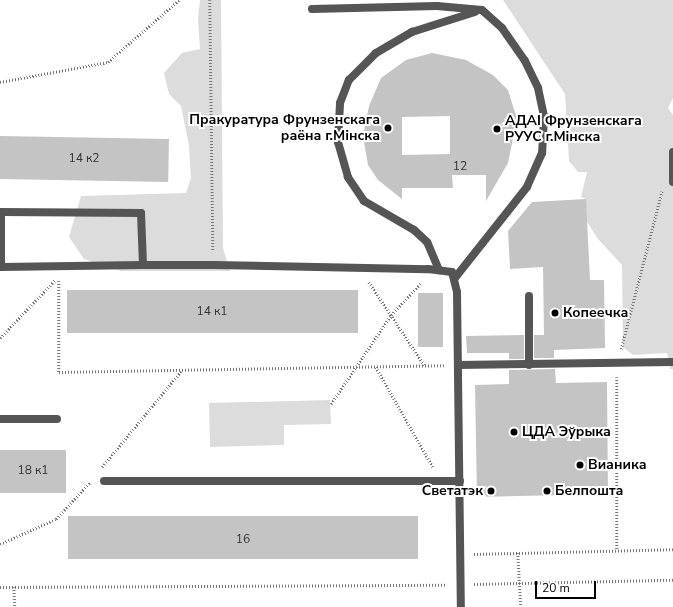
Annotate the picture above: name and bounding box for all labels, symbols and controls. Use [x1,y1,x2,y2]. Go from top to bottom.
place label: Пракуратура Фрунзенскага раёна г.Мінска [189,112,380,144]
place label: АДАІ Фрунзенскага РУУС г.Мінска [505,113,642,146]
marker: Пракуратура Фрунзенскага раёна г.Мінска [383,123,393,133]
marker: АДАІ Фрунзенскага РУУС г.Мінска [492,124,502,134]
house number: 14 к2 [69,152,99,166]
house number: 12 [453,160,467,174]
house number: 14 к1 [197,305,227,319]
place label: Копеечка [563,305,628,321]
marker: Копеечка [550,308,560,318]
place label: ЦДА Эўрыка [522,424,611,440]
marker: ЦДА Эўрыка [509,427,519,437]
place label: Вианика [588,457,647,473]
marker: Вианика [575,460,585,470]
house number: 18 к1 [18,464,48,478]
place label: Светатэк [422,483,483,499]
place label: Белпошта [555,483,623,499]
marker: Светатэк [486,486,496,496]
marker: Белпошта [542,486,552,496]
house number: 16 [236,533,250,547]
scale bar [537,573,598,599]
text: 20 m [542,580,570,596]

